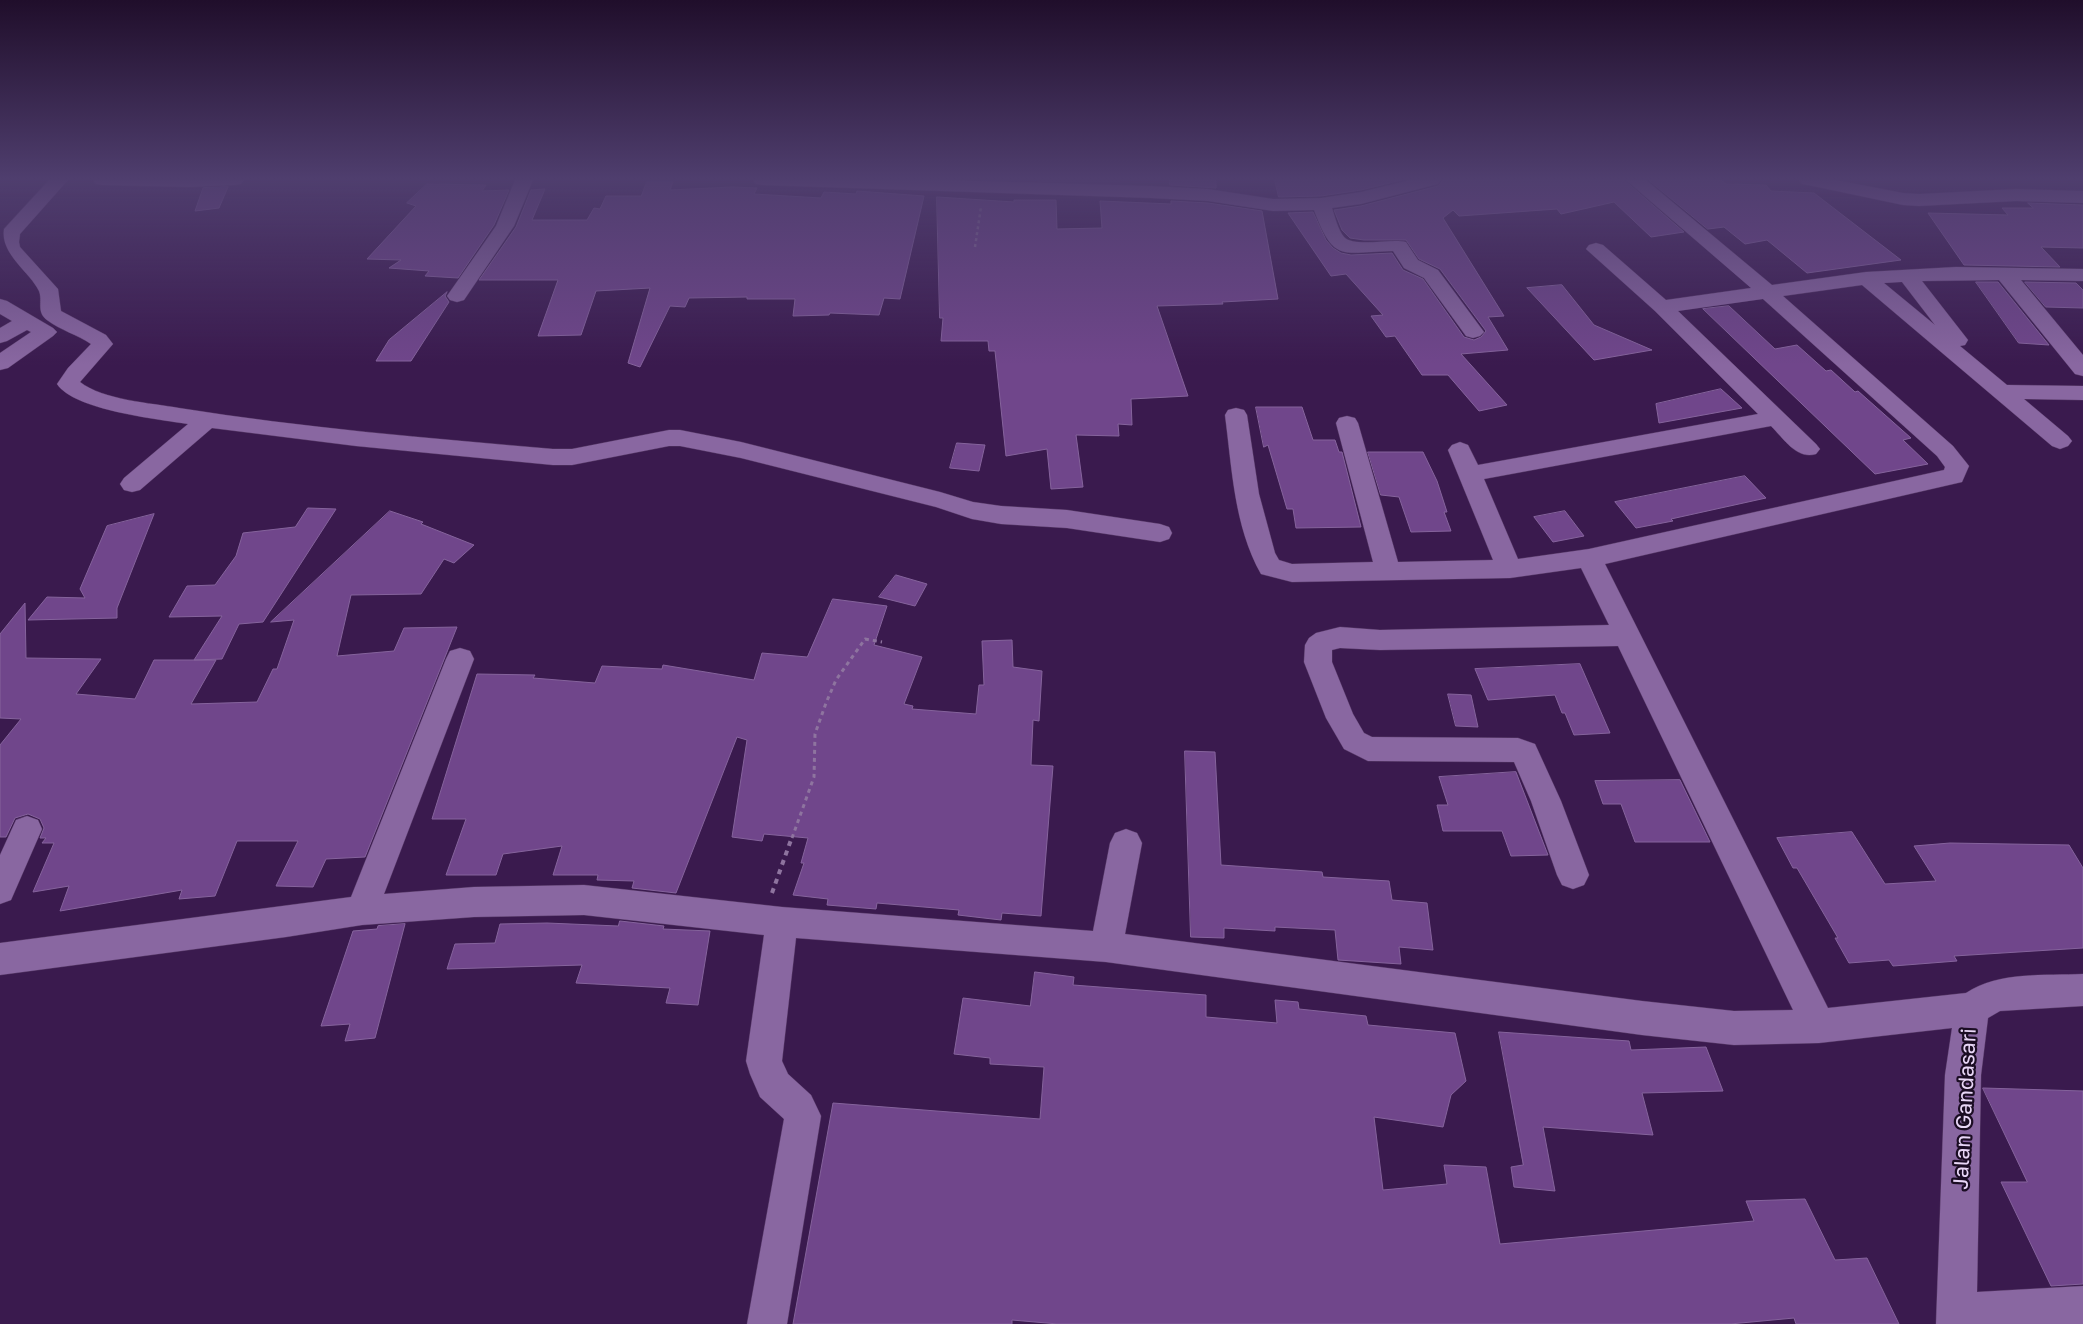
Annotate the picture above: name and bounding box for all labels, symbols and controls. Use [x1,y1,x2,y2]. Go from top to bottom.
street label: Jalan Gandasari [1948,1028,1982,1190]

